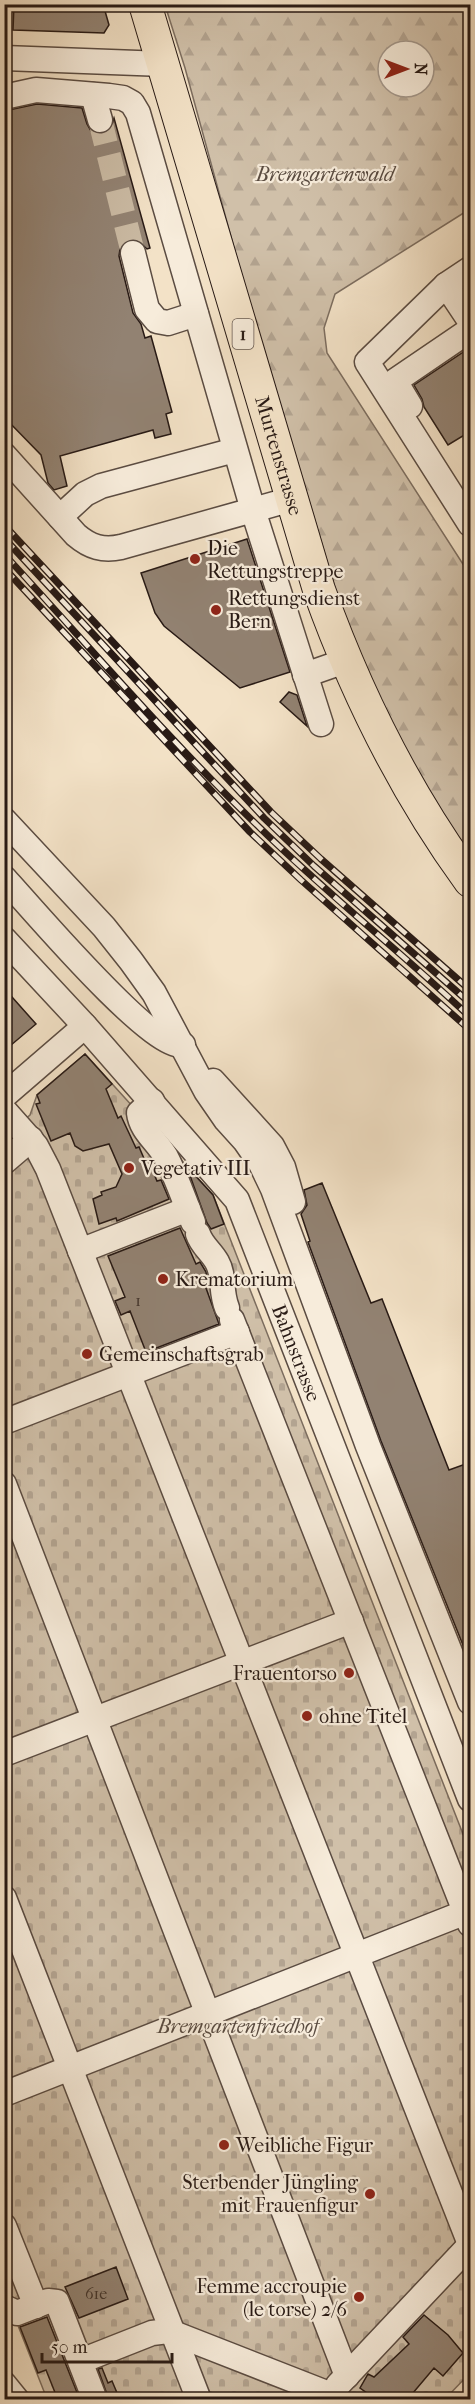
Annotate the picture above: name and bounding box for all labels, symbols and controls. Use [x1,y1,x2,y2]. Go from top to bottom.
north arrow [376,39,436,99]
text: N [411,63,430,76]
park label: Bremgartenwald [255,163,397,186]
road number: 1 [232,319,254,349]
street label: Murtenstrasse [250,393,307,518]
place label: Die Rettungstreppe [207,537,344,583]
marker: Die Rettungstreppe [188,552,202,566]
place label: Rettungsdienst Bern [228,587,360,633]
marker: Rettungsdienst Bern [209,603,223,617]
place label: Vegetativ III [140,1157,250,1180]
marker: Vegetativ III [122,1161,136,1175]
place label: Krematorium [175,1268,293,1291]
marker: Krematorium [156,1272,170,1286]
house number: 1 [135,1291,141,1310]
street label: Bahnstrasse [267,1301,325,1405]
place label: Gemeinschaftsgrab [99,1343,264,1366]
marker: Gemeinschaftsgrab [80,1347,94,1361]
place label: Frauentorso [233,1662,337,1685]
marker: Frauentorso [342,1666,356,1680]
place label: ohne Titel [319,1705,408,1728]
marker: ohne Titel [300,1709,314,1723]
park label: Bremgartenfriedhof [156,2015,323,2038]
place label: Weibliche Figur [235,2134,374,2157]
marker: Weibliche Figur [217,2138,231,2152]
place label: Sterbender Jüngling mit Frauenfigur [182,2171,358,2217]
marker: Sterbender Jüngling mit Frauenfigur [363,2187,377,2201]
place label: Femme accroupie (le torse) 2/6 [196,2275,347,2321]
house number: 61e [85,2284,107,2303]
marker: Femme accroupie (le torse) 2/6 [352,2290,366,2304]
scale bar [42,2326,172,2364]
text: 50 m [51,2337,88,2358]

